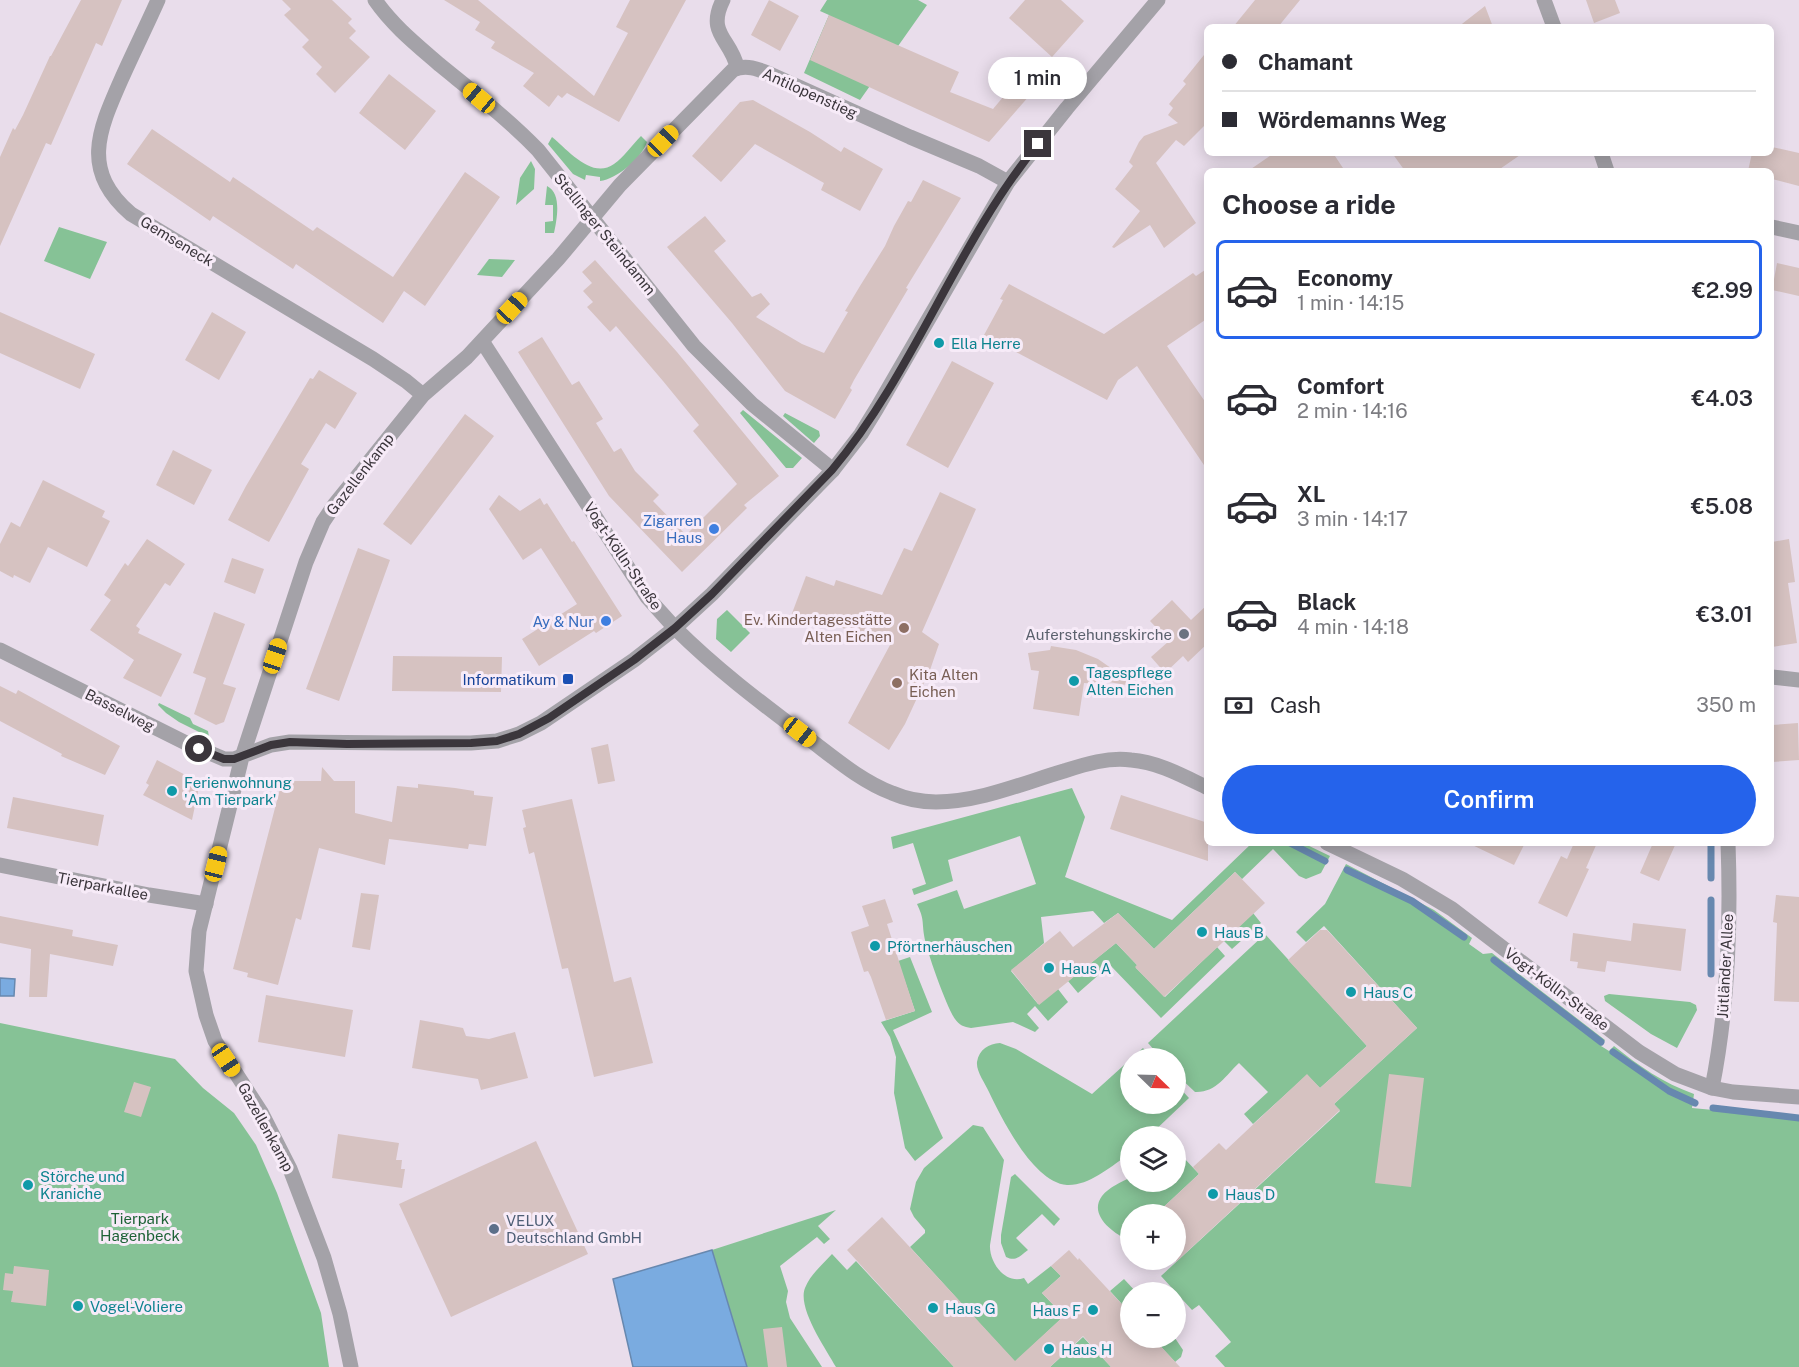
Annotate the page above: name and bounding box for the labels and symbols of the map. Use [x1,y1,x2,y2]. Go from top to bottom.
callout: 1 min [988,57,1088,99]
street label: Antilopenstieg [760,64,860,122]
car [459,80,499,116]
car [644,122,682,160]
route end [1024,130,1051,157]
street label: Stellinger Steindamm [551,170,659,298]
street label: Gemseneck [137,213,217,269]
car [493,289,531,327]
place label: Ella Herre [951,335,1021,352]
marker: Ella Herre [932,336,946,350]
street label: Gazellenkamp [323,430,397,518]
street label: Vogt-Kölln-Straße [581,499,665,613]
place label: Zigarren Haus [643,512,702,546]
marker: Zigarren Haus [707,522,721,536]
place label: Ev. Kindertagesstätte Alten Eichen [744,611,892,645]
place label: Ay & Nur [532,613,594,630]
marker: Ay & Nur [599,614,613,628]
marker: Ev. Kindertagesstätte Alten Eichen [897,621,911,635]
place label: Auferstehungskirche [1025,626,1172,643]
marker: Auferstehungskirche [1177,627,1191,641]
car [261,636,289,676]
place label: Tagespflege Alten Eichen [1086,664,1174,698]
place label: Kita Alten Eichen [909,666,978,700]
place label: Informatikum [463,671,556,688]
marker: Informatikum [561,672,575,686]
marker: Tagespflege Alten Eichen [1067,674,1081,688]
marker: Kita Alten Eichen [890,676,904,690]
street label: Basselweg [82,685,158,735]
car [780,714,820,750]
route start [185,735,212,762]
place label: Ferienwohnung 'Am Tierpark' [184,774,292,808]
marker: Ferienwohnung 'Am Tierpark' [165,784,179,798]
car [203,844,229,884]
street label: Tierparkallee [56,869,150,903]
street label: Jütländer Allee [1714,913,1736,1019]
place label: Haus B [1214,924,1264,941]
marker: Haus B [1195,925,1209,939]
place label: Pförtnerhäuschen [887,938,1013,955]
marker: Pförtnerhäuschen [868,939,882,953]
street label: Vogt-Kölln-Straße [1501,944,1613,1034]
place label: Haus A [1061,960,1112,977]
marker: Haus A [1042,961,1056,975]
place label: Haus C [1363,984,1413,1001]
marker: Haus C [1344,985,1358,999]
car [208,1040,244,1080]
north arrow [1120,1048,1186,1114]
street label: Gazellenkamp [235,1080,297,1174]
place label: Störche und Kraniche [40,1168,125,1202]
marker: Störche und Kraniche [21,1178,35,1192]
place label: Haus D [1225,1186,1275,1203]
marker: Haus D [1206,1187,1220,1201]
park label: Tierpark Hagenbeck [100,1210,180,1244]
place label: VELUX Deutschland GmbH [506,1212,642,1246]
marker: VELUX Deutschland GmbH [487,1222,501,1236]
place label: Vogel-Voliere [90,1298,183,1315]
marker: Vogel-Voliere [71,1299,85,1313]
place label: Haus G [945,1300,996,1317]
marker: Haus G [926,1301,940,1315]
place label: Haus F [1032,1302,1081,1319]
marker: Haus F [1086,1303,1100,1317]
place label: Haus H [1061,1341,1112,1358]
marker: Haus H [1042,1342,1056,1356]

